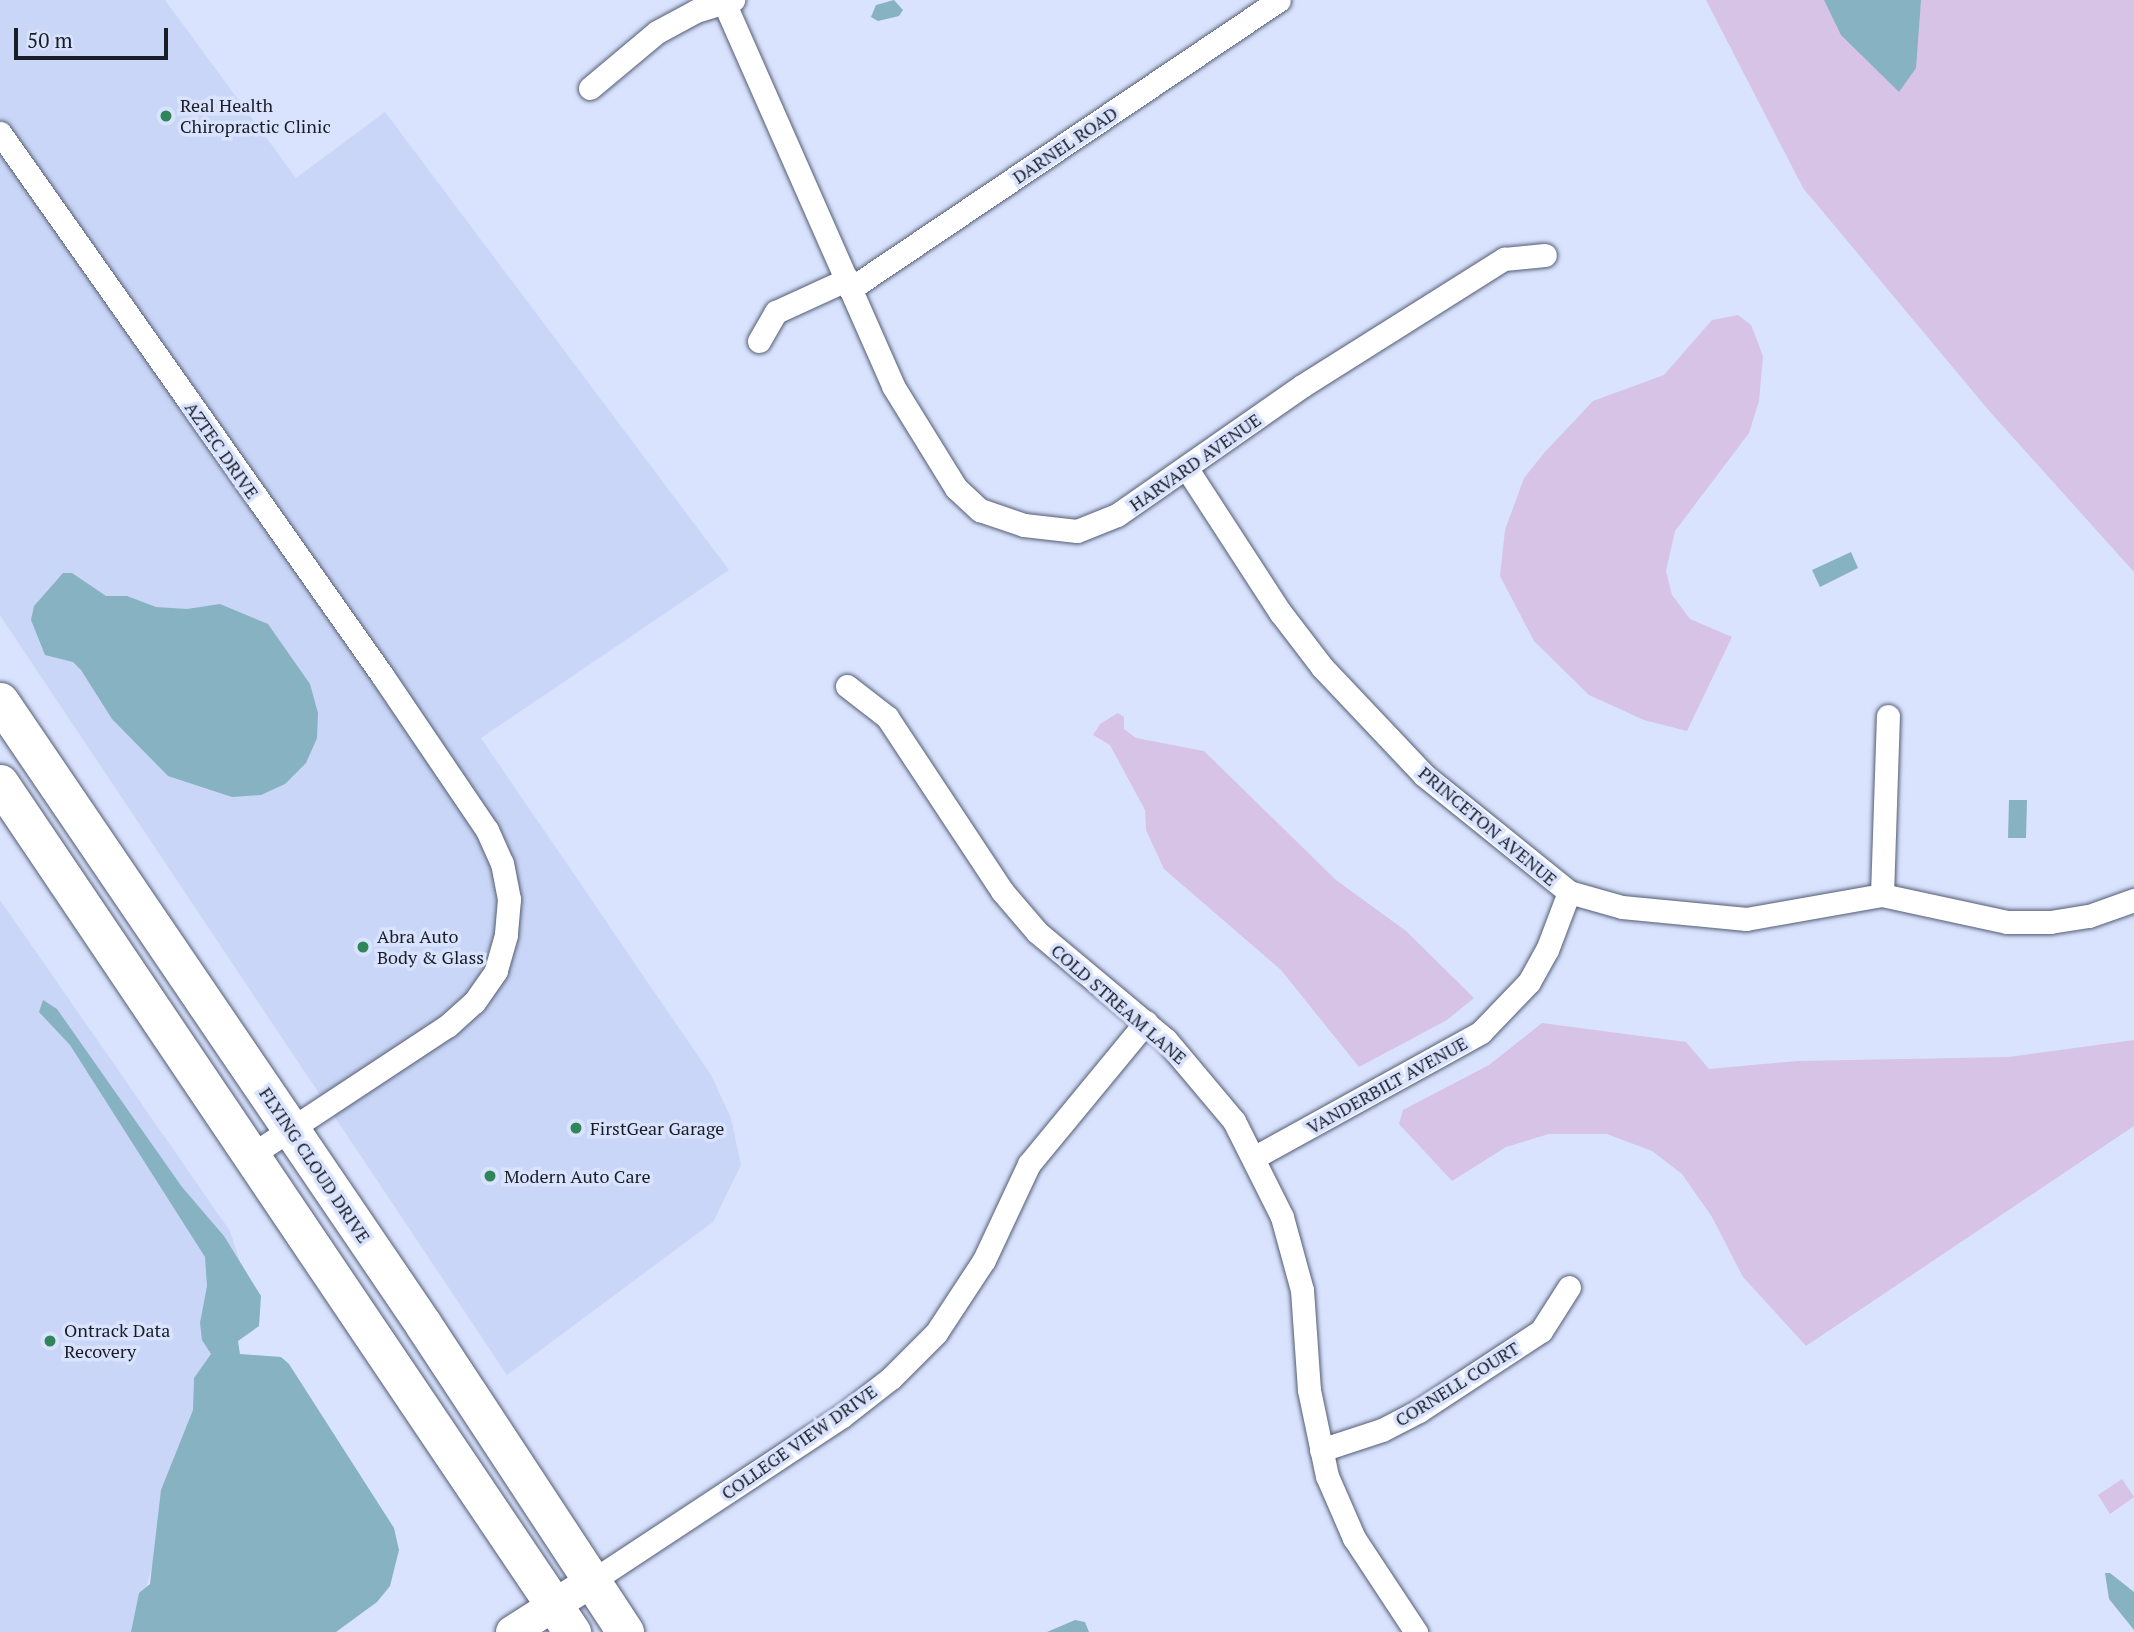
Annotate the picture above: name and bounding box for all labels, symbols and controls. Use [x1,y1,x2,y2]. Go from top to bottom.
scale bar [18,14,172,58]
text: 50 m [27,26,73,54]
place label: Real Health Chiropractic Clinic [180,95,331,138]
street label: DARNEL ROAD [1008,102,1122,188]
marker: Real Health Chiropractic Clinic [158,108,174,124]
street label: AZTEC DRIVE [181,397,263,503]
street label: HARVARD AVENUE [1125,408,1265,516]
street label: PRINCETON AVENUE [1414,762,1562,890]
place label: Abra Auto Body & Glass [377,926,484,968]
marker: Abra Auto Body & Glass [355,939,371,955]
street label: COLD STREAM LANE [1047,939,1191,1069]
street label: VANDERBILT AVENUE [1303,1032,1471,1138]
street label: FLYING CLOUD DRIVE [255,1083,375,1247]
place label: FirstGear Garage [590,1117,724,1139]
marker: FirstGear Garage [568,1120,584,1136]
place label: Modern Auto Care [504,1165,651,1187]
marker: Modern Auto Care [482,1168,498,1184]
place label: Ontrack Data Recovery [64,1320,170,1362]
marker: Ontrack Data Recovery [42,1333,58,1349]
street label: CORNELL COURT [1391,1337,1523,1431]
street label: COLLEGE VIEW DRIVE [717,1380,881,1504]

